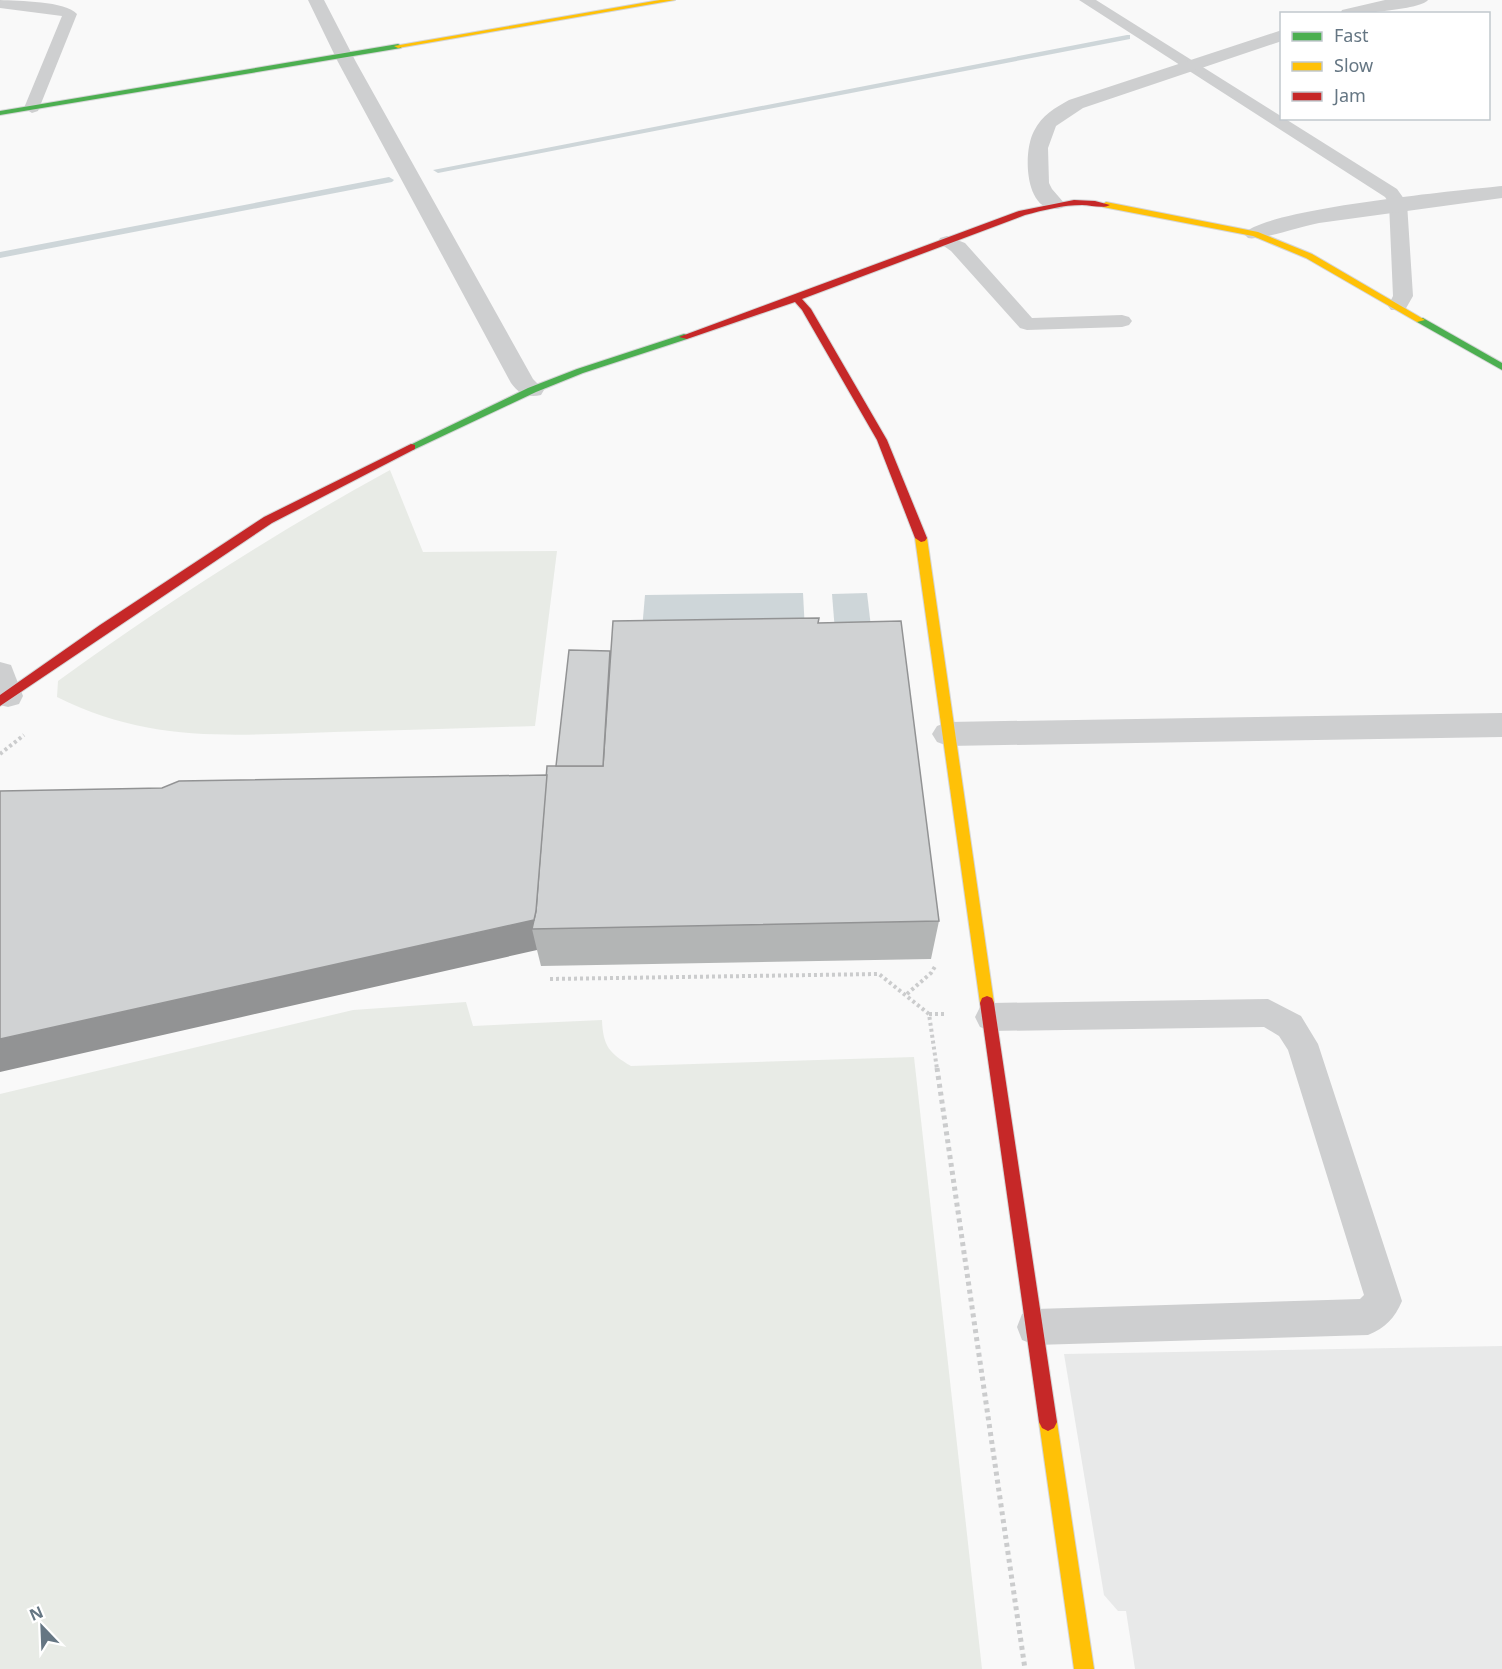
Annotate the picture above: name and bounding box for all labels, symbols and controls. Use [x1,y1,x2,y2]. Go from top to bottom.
legend [1280,12,1490,120]
text: Fast [1334,23,1369,47]
text: Slow [1334,53,1373,77]
text: Jam [1332,83,1366,107]
north arrow [12,1597,72,1657]
text: N [26,1601,46,1626]

